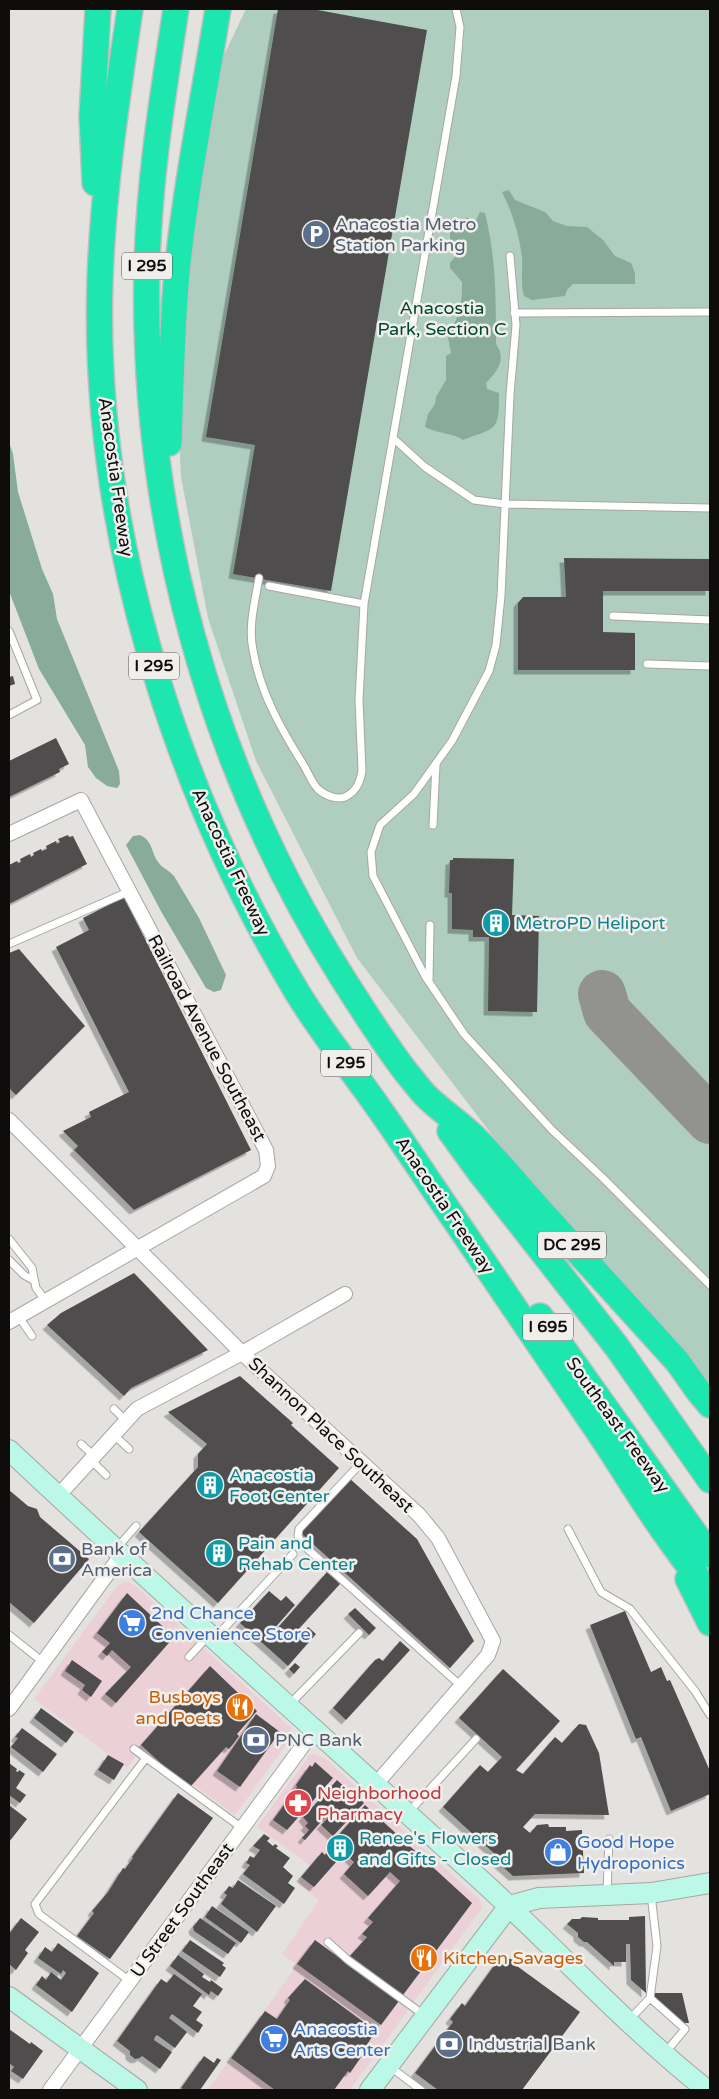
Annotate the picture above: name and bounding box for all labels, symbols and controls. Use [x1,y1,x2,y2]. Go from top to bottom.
place label: Anacostia Metro Station Parking [335,213,476,256]
parking icon: Anacostia Metro Station Parking [301,219,331,249]
road number: I 295 [122,252,172,280]
park label: Anacostia Park, Section C [377,297,507,340]
street label: Anacostia Freeway [94,396,138,558]
road number: I 295 [129,652,179,679]
street label: Anacostia Freeway [187,785,275,940]
building icon: MetroPD Heliport [481,908,511,938]
place label: MetroPD Heliport [515,912,665,934]
street label: Railroad Avenue Southeast [143,931,271,1145]
road number: I 295 [321,1050,371,1076]
street label: Anacostia Freeway [391,1132,499,1278]
road number: DC 295 [538,1232,606,1258]
road number: I 695 [523,1314,573,1340]
street label: Shannon Place Southeast [244,1353,418,1517]
street label: Southeast Freeway [561,1353,675,1497]
place label: Anacostia Foot Center [229,1464,330,1507]
building icon: Anacostia Foot Center [195,1470,225,1500]
place label: Pain and Rehab Center [238,1532,355,1575]
place label: Bank of America [81,1538,152,1581]
building icon: Pain and Rehab Center [204,1538,234,1568]
bank icon: Bank of America [47,1544,77,1574]
place label: 2nd Chance Convenience Store [151,1602,311,1645]
supermarket icon: 2nd Chance Convenience Store [117,1608,147,1638]
place label: Busboys and Poets [135,1686,221,1729]
restaurant icon: Busboys and Poets [225,1692,255,1722]
bank icon: PNC Bank [241,1725,271,1755]
place label: PNC Bank [275,1729,362,1751]
place label: Neighborhood Pharmacy [317,1782,442,1825]
pharmacy icon: Neighborhood Pharmacy [283,1788,313,1818]
place label: Renee's Flowers and Gifts - Closed [359,1827,511,1870]
place label: Good Hope Hydroponics [577,1831,685,1874]
building icon: Renee's Flowers and Gifts - Closed [325,1833,355,1863]
shop icon: Good Hope Hydroponics [543,1837,573,1867]
street label: U Street Southeast [126,1838,238,1982]
restaurant icon: Kitchen Savages [409,1943,439,1973]
place label: Kitchen Savages [443,1947,583,1969]
place label: Anacostia Arts Center [293,2018,391,2061]
supermarket icon: Anacostia Arts Center [259,2024,289,2054]
bank icon: Industrial Bank [434,2029,464,2059]
place label: Industrial Bank [468,2033,596,2055]

